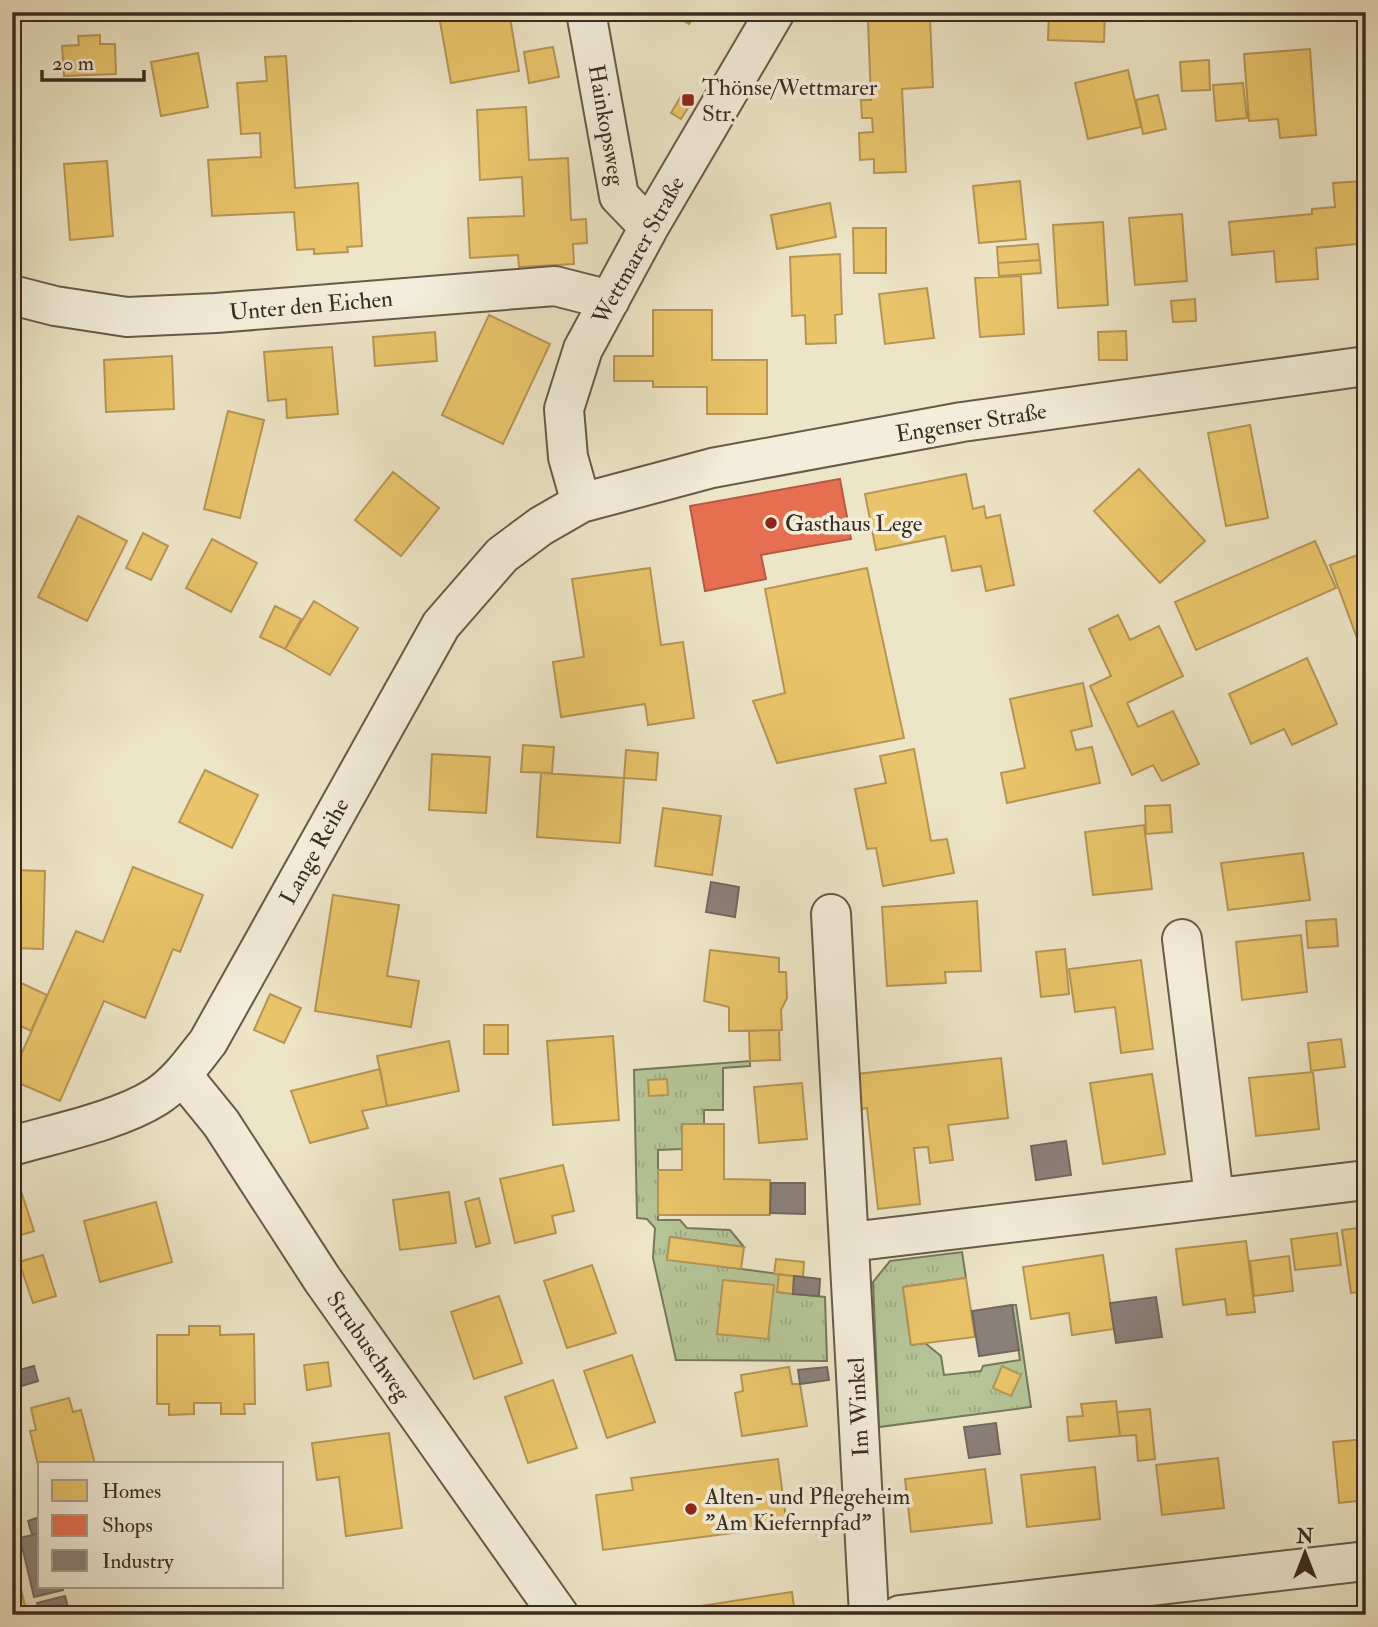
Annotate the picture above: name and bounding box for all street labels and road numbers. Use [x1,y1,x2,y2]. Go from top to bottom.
street label: Hainkopsweg [581,62,632,189]
street label: Wettmarer Straße [585,171,691,330]
street label: Unter den Eichen [228,284,394,327]
street label: Engenser Straße [894,396,1049,449]
street label: Lange Reihe [273,793,356,910]
street label: Strubuschweg [320,1286,417,1407]
street label: Im Winkel [841,1356,876,1457]

